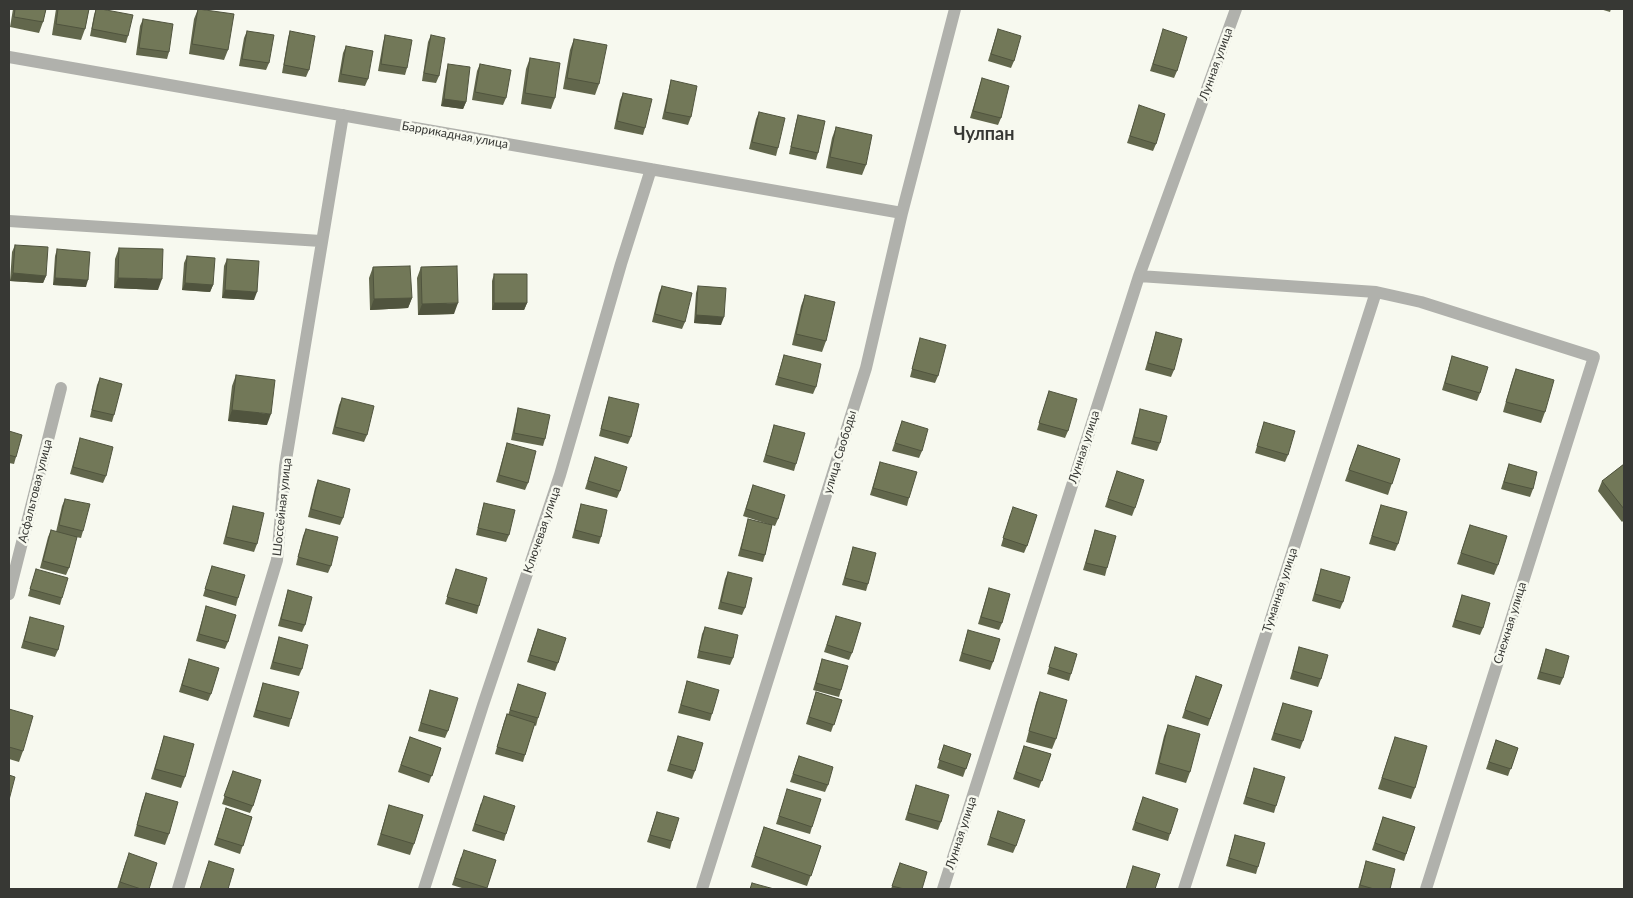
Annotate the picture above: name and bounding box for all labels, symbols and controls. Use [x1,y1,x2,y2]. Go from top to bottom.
street label: Лунная улица [1196,26,1236,102]
street label: Баррикадная улица [401,119,509,151]
district label: Чулпан [954,123,1014,145]
street label: улица Свободы [821,409,859,495]
street label: Лунная улица [1065,409,1103,485]
street label: Асфальтовая улица [15,438,55,544]
street label: Шоссейная улица [270,457,294,557]
street label: Ключевая улица [520,485,564,575]
street label: Туманная улица [1260,546,1300,634]
street label: Снежная улица [1491,580,1529,666]
street label: Лунная улица [942,795,980,871]

